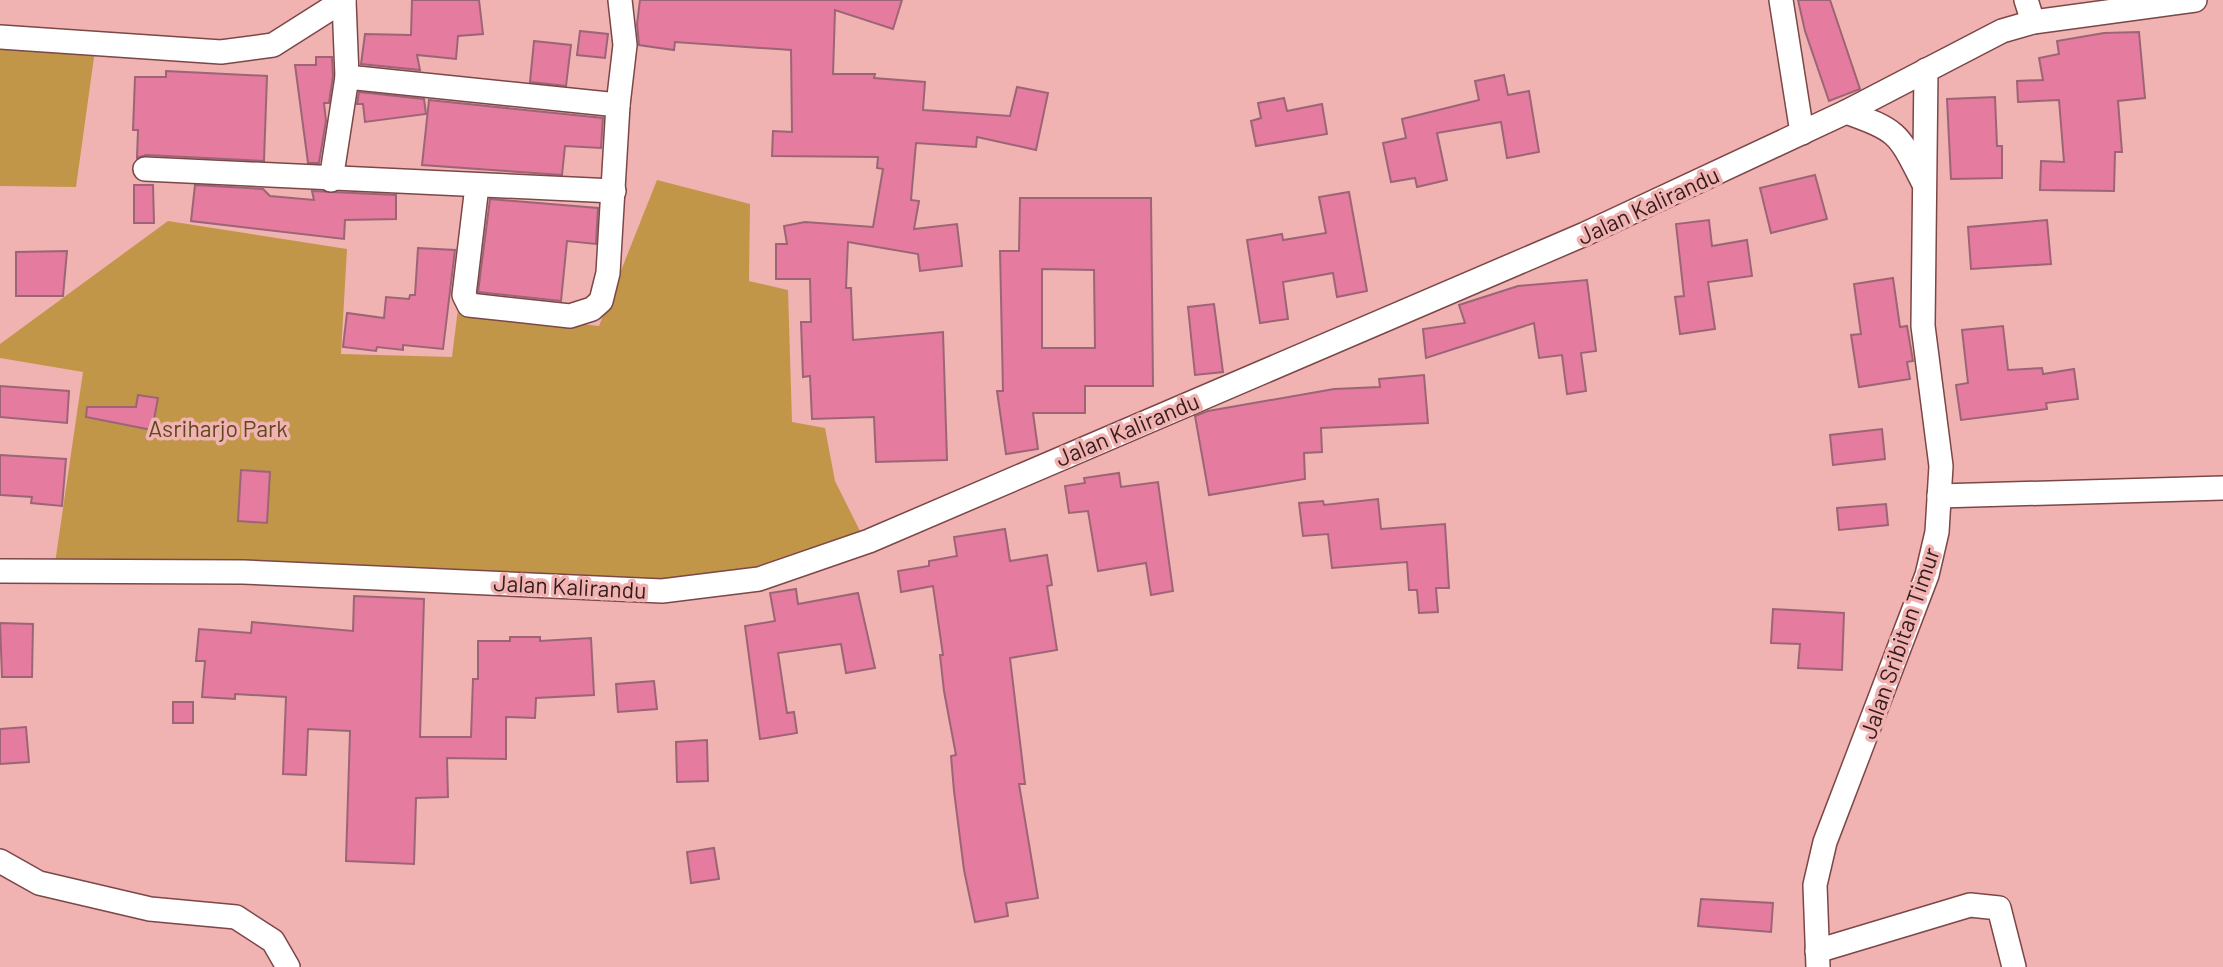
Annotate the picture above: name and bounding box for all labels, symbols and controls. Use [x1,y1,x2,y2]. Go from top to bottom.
street label: Jalan Kalirandu [1573,160,1723,250]
street label: Jalan Kalirandu [1051,386,1203,472]
park label: Asriharjo Park [148,414,288,442]
street label: Jalan Sribitan Timur [1853,543,1945,742]
street label: Jalan Kalirandu [493,568,647,604]

